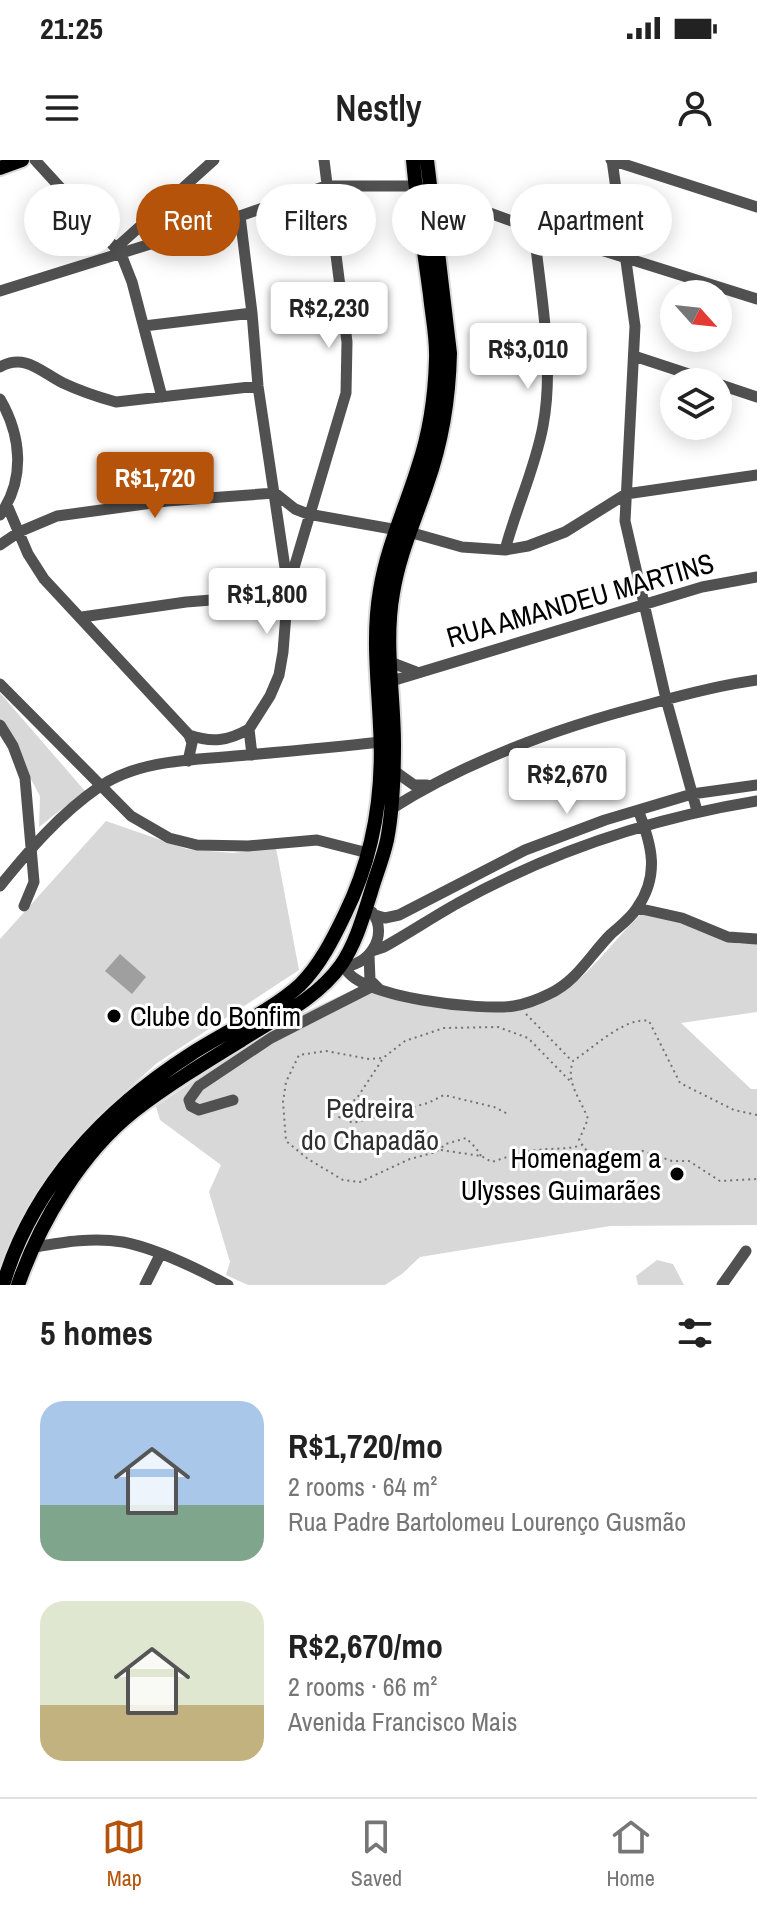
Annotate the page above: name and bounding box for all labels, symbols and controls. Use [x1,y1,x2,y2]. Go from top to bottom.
text: 21:25 [40,8,103,48]
text: Nestly [335,84,422,132]
icon: menu [40,86,84,130]
icon: person [673,86,717,130]
chip: Buy [24,184,120,256]
chip: Rent [136,184,240,256]
chip: Filters [256,184,376,256]
chip: New [392,184,494,256]
chip: Apartment [510,184,672,256]
north arrow [660,280,732,352]
map controls [660,280,732,440]
pin: R$2,230 [255,282,403,350]
text: R$2,230 [289,290,369,325]
pin: R$3,010 [454,323,602,391]
text: R$3,010 [488,331,568,366]
button: layers [660,368,732,440]
pin: R$1,720 [81,452,229,520]
text: R$1,720 [115,460,195,495]
street label: RUA AMANDEU MARTINS [442,544,718,656]
pin: R$1,800 [193,568,341,636]
text: R$1,800 [227,576,307,611]
pin: R$2,670 [493,748,641,816]
text: R$2,670 [527,756,607,791]
place label: Clube do Bonfim [130,997,301,1035]
marker: Clube do Bonfim [105,1007,123,1025]
park label: Pedreira do Chapadão [301,1089,439,1159]
place label: Homenagem a Ulysses Guimarães [461,1139,661,1209]
marker: Homenagem a Ulysses Guimarães [668,1165,686,1183]
text: 5 homes [40,1310,153,1356]
icon: filters [673,1311,717,1355]
text: R$1,720/mo [288,1423,443,1469]
icon: home [104,1433,200,1529]
text: 2 rooms · 64 m² [288,1469,437,1504]
text: Rua Padre Bartolomeu Lourenço Gusmão [288,1504,686,1539]
text: R$2,670/mo [288,1623,443,1669]
icon: home [104,1633,200,1729]
text: 2 rooms · 66 m² [288,1669,437,1704]
text: Avenida Francisco Mais [288,1704,518,1739]
tab: Map [102,1815,146,1893]
tab: Saved [351,1815,402,1893]
tab: Home [607,1815,655,1893]

